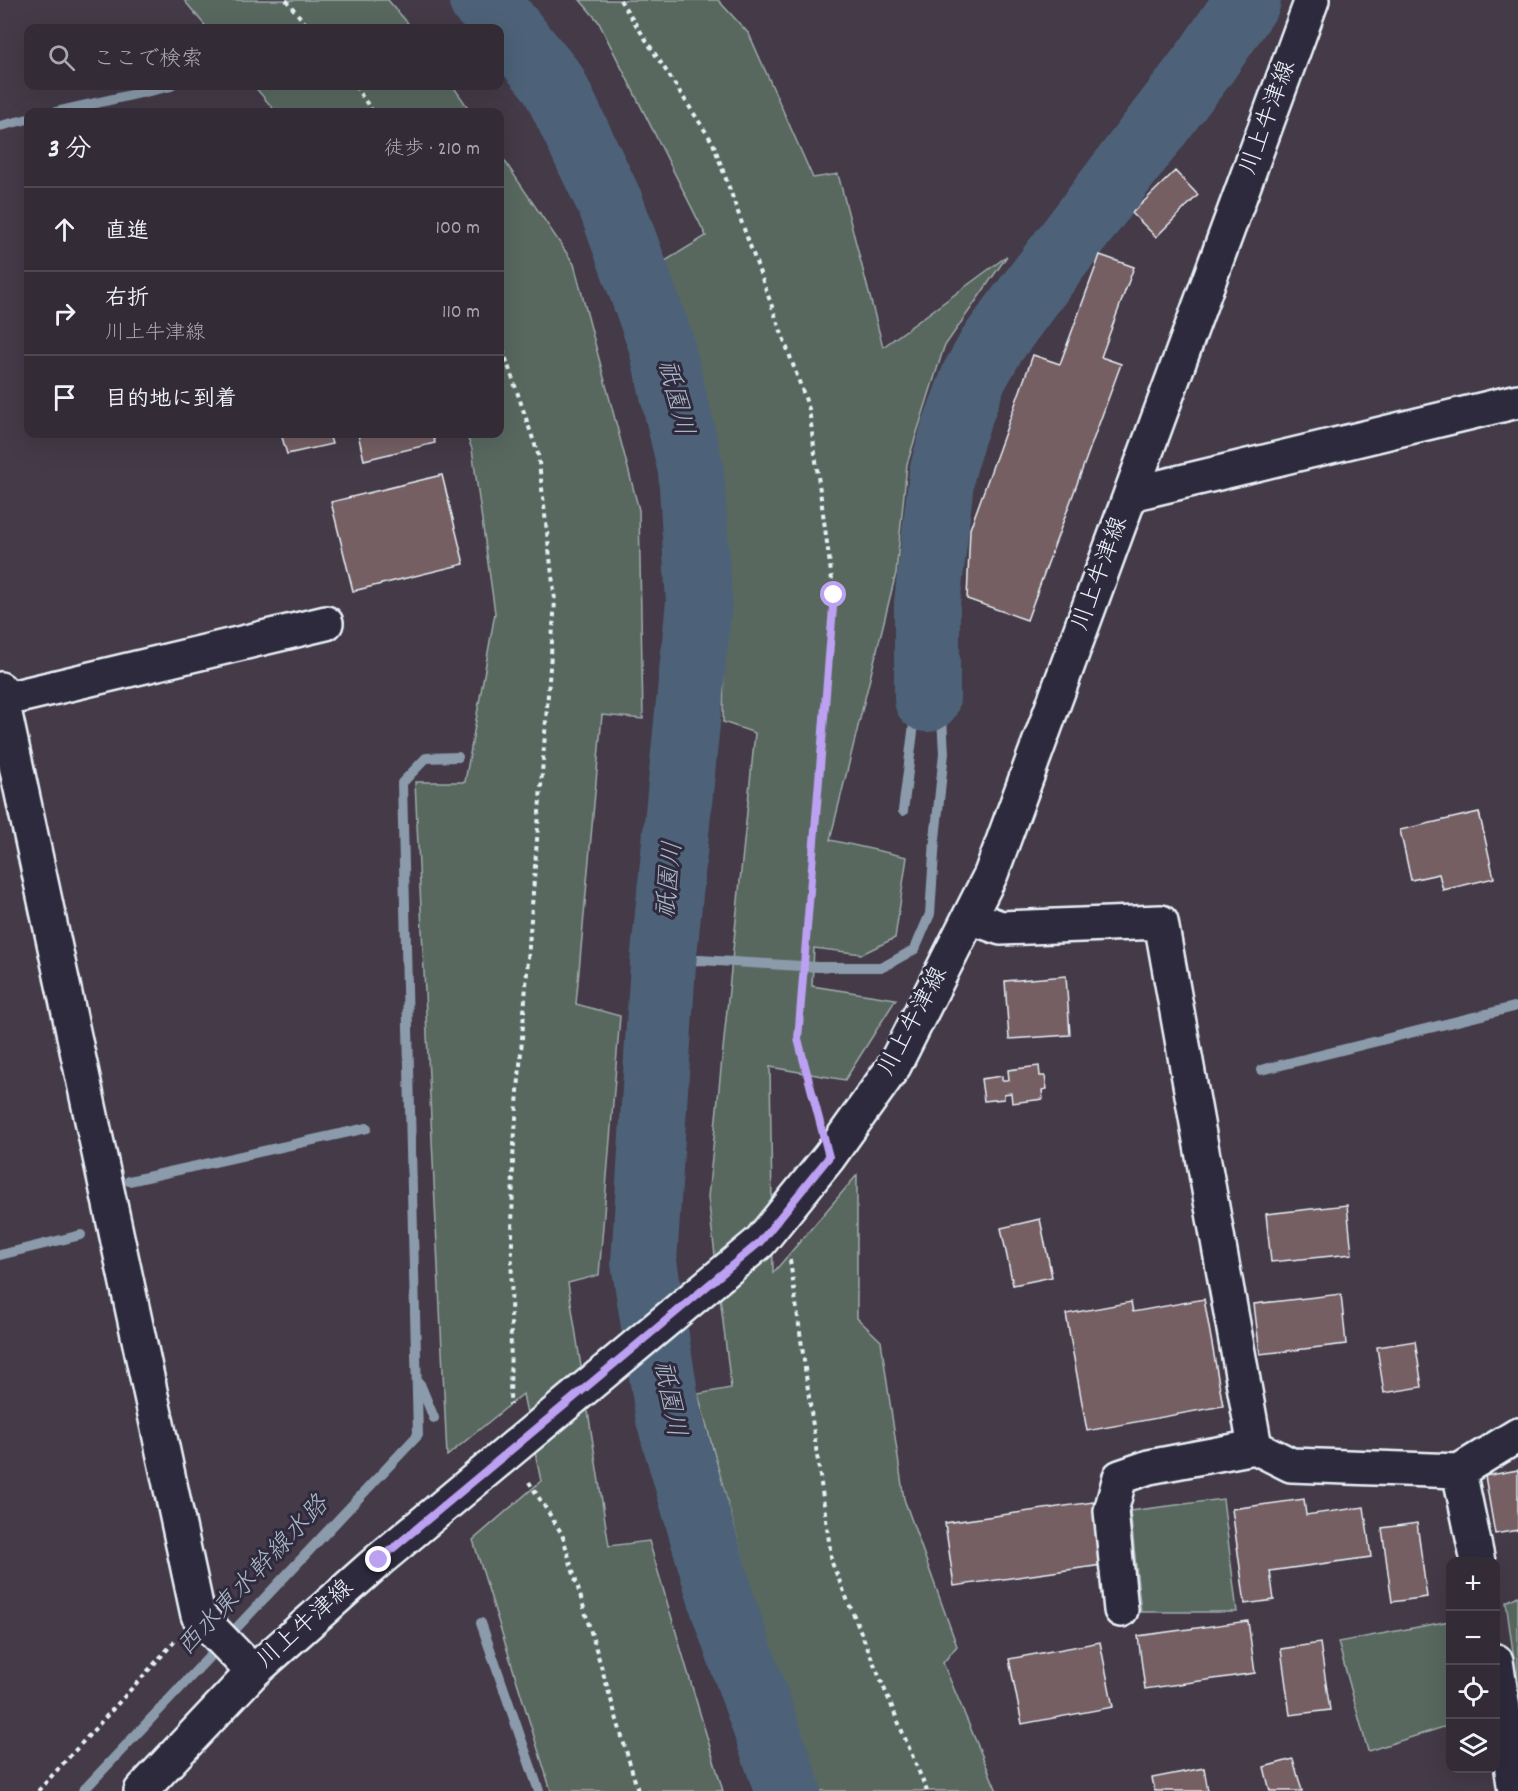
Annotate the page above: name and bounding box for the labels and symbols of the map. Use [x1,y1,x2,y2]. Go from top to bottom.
street label: 川上牛津線 [1233,56,1305,180]
water label: 祇園川 [647,356,701,440]
street label: 川上牛津線 [1065,512,1137,636]
route start [820,581,846,607]
water label: 祇園川 [649,839,693,921]
street label: 川上牛津線 [871,961,957,1083]
water label: 祇園川 [642,1357,694,1441]
water label: 西水東水幹線水路 [170,1487,340,1666]
route end [365,1546,391,1572]
street label: 川上牛津線 [250,1572,362,1678]

